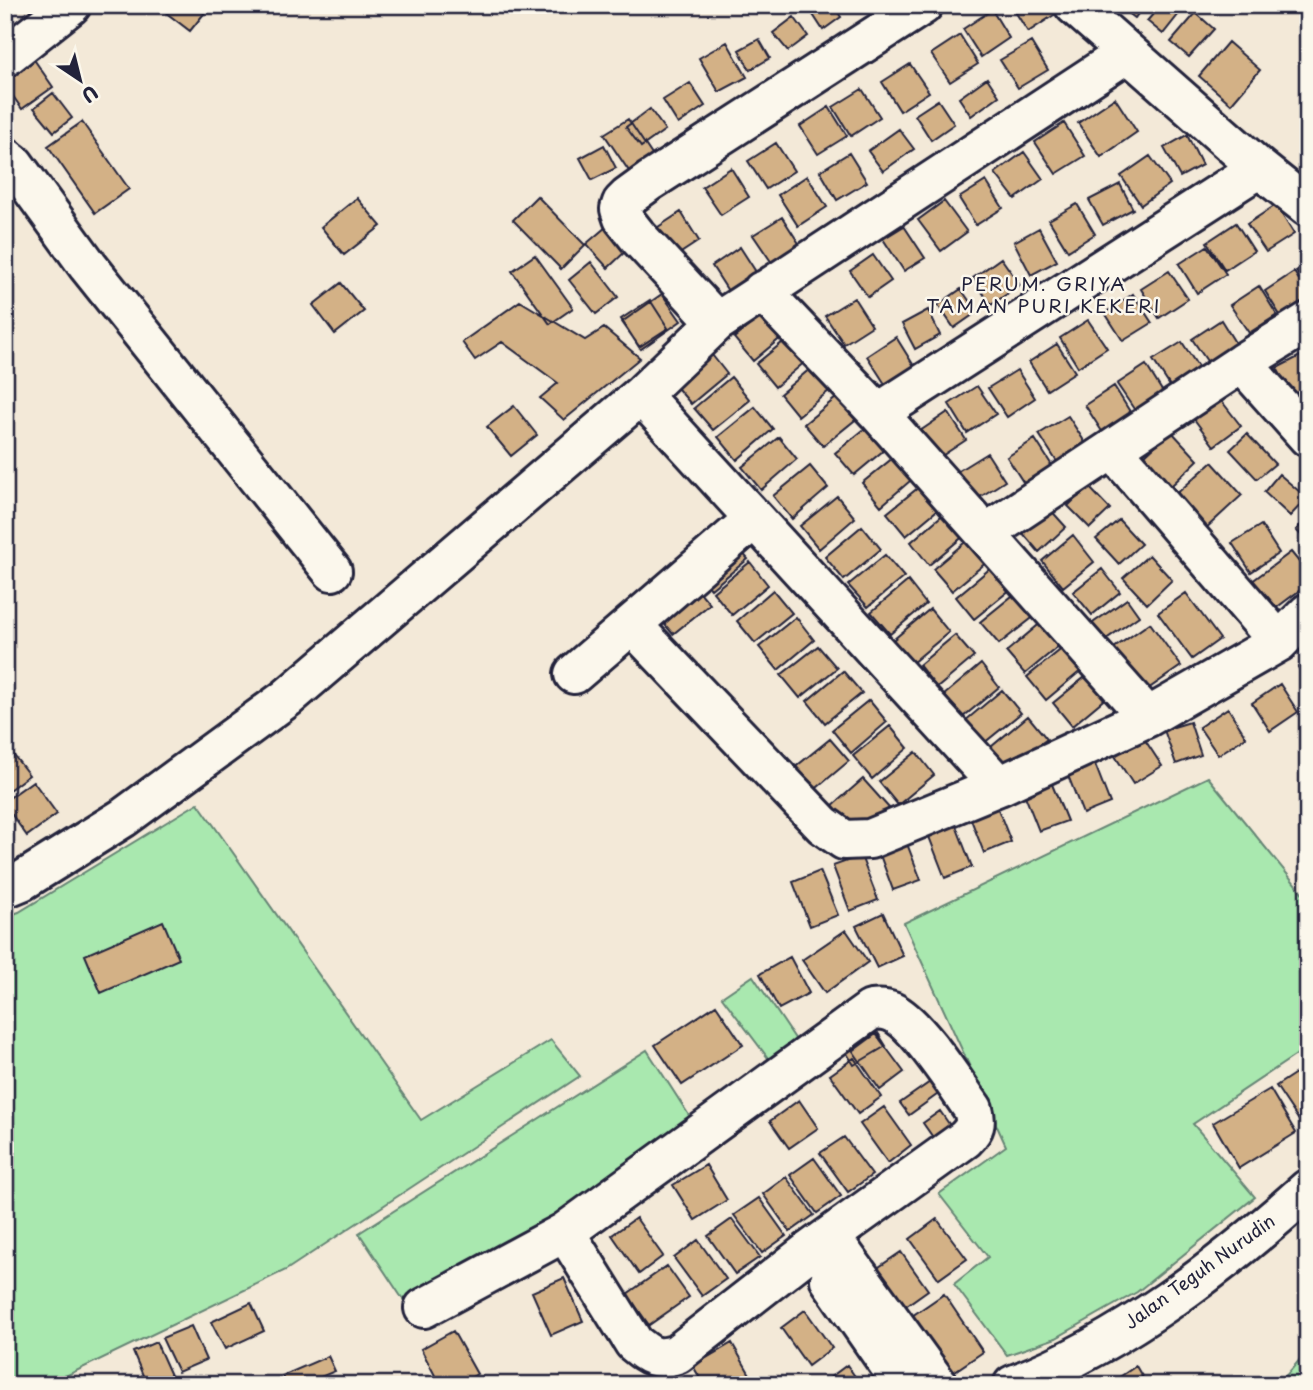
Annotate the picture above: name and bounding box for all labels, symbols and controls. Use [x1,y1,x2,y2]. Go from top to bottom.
north arrow [46,46,116,116]
text: U [76,79,104,110]
district label: PERUM. GRIYA TAMAN PURI KEKERI [926,269,1162,319]
street label: Jalan Teguh Nurudin [1118,1207,1280,1335]

